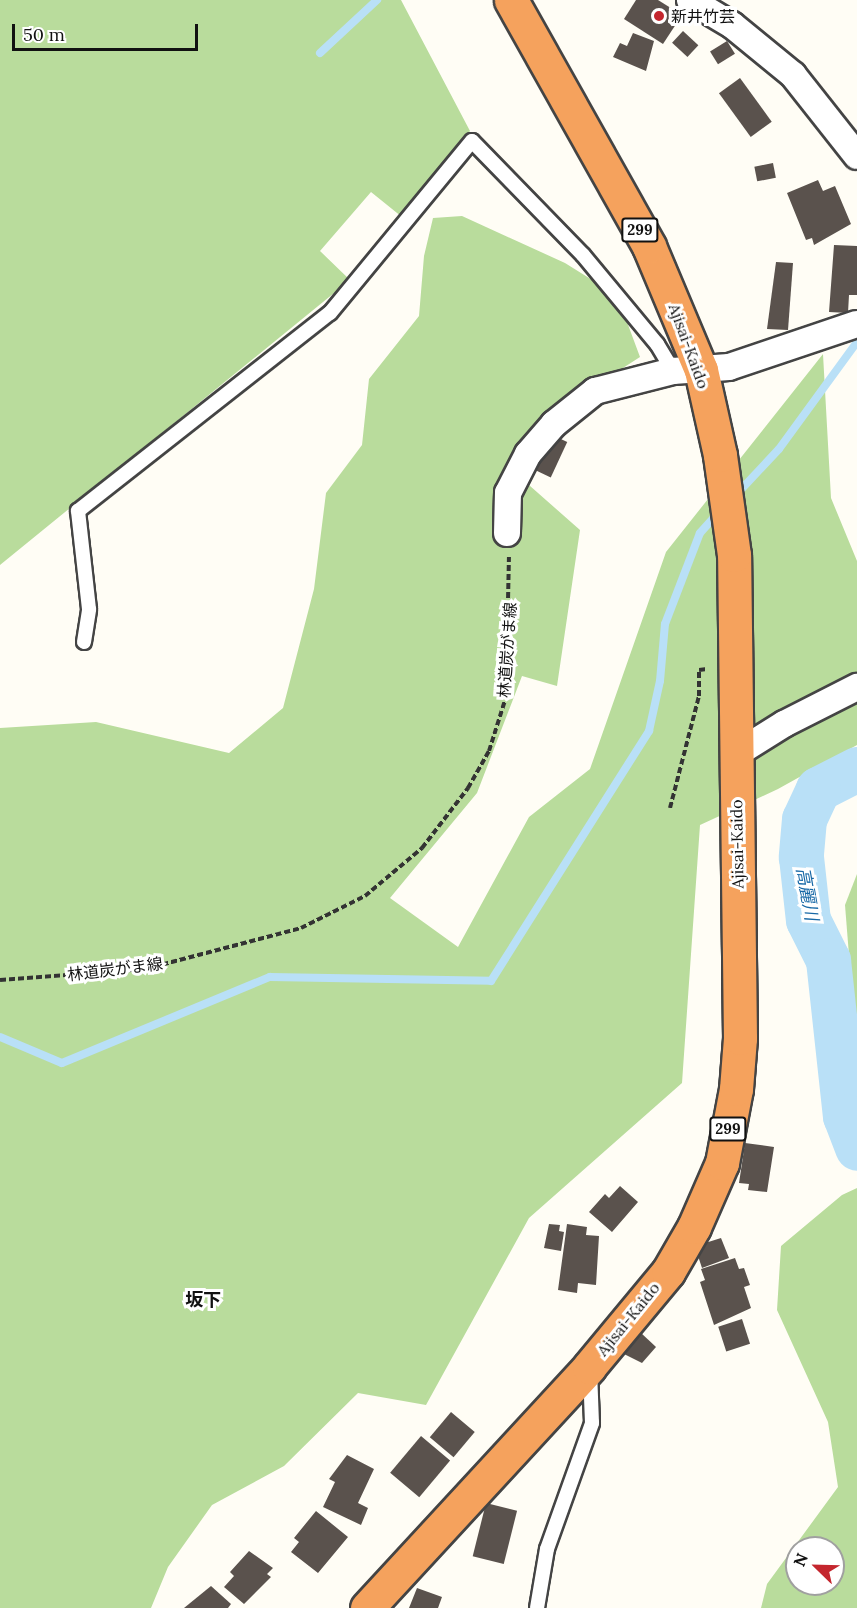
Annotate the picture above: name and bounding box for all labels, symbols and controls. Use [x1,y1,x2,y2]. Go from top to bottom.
place label: 新井竹芸 [671,6,735,26]
marker: 新井竹芸 [652,9,666,23]
scale bar [15,12,201,50]
text: 50 m [23,23,65,46]
road number: 299 [620,218,660,242]
street label: Ajisai-Kaido [665,301,713,391]
street label: 林道炭がま線 [494,601,520,699]
street label: Ajisai-Kaido [727,799,747,889]
water label: 高麗川 [792,866,822,922]
street label: 林道炭がま線 [66,954,164,984]
road number: 299 [708,1117,748,1141]
street label: Ajisai-Kaido [593,1278,663,1360]
district label: 坂下 [185,1289,221,1311]
north arrow [785,1536,845,1596]
text: N [789,1550,812,1569]

